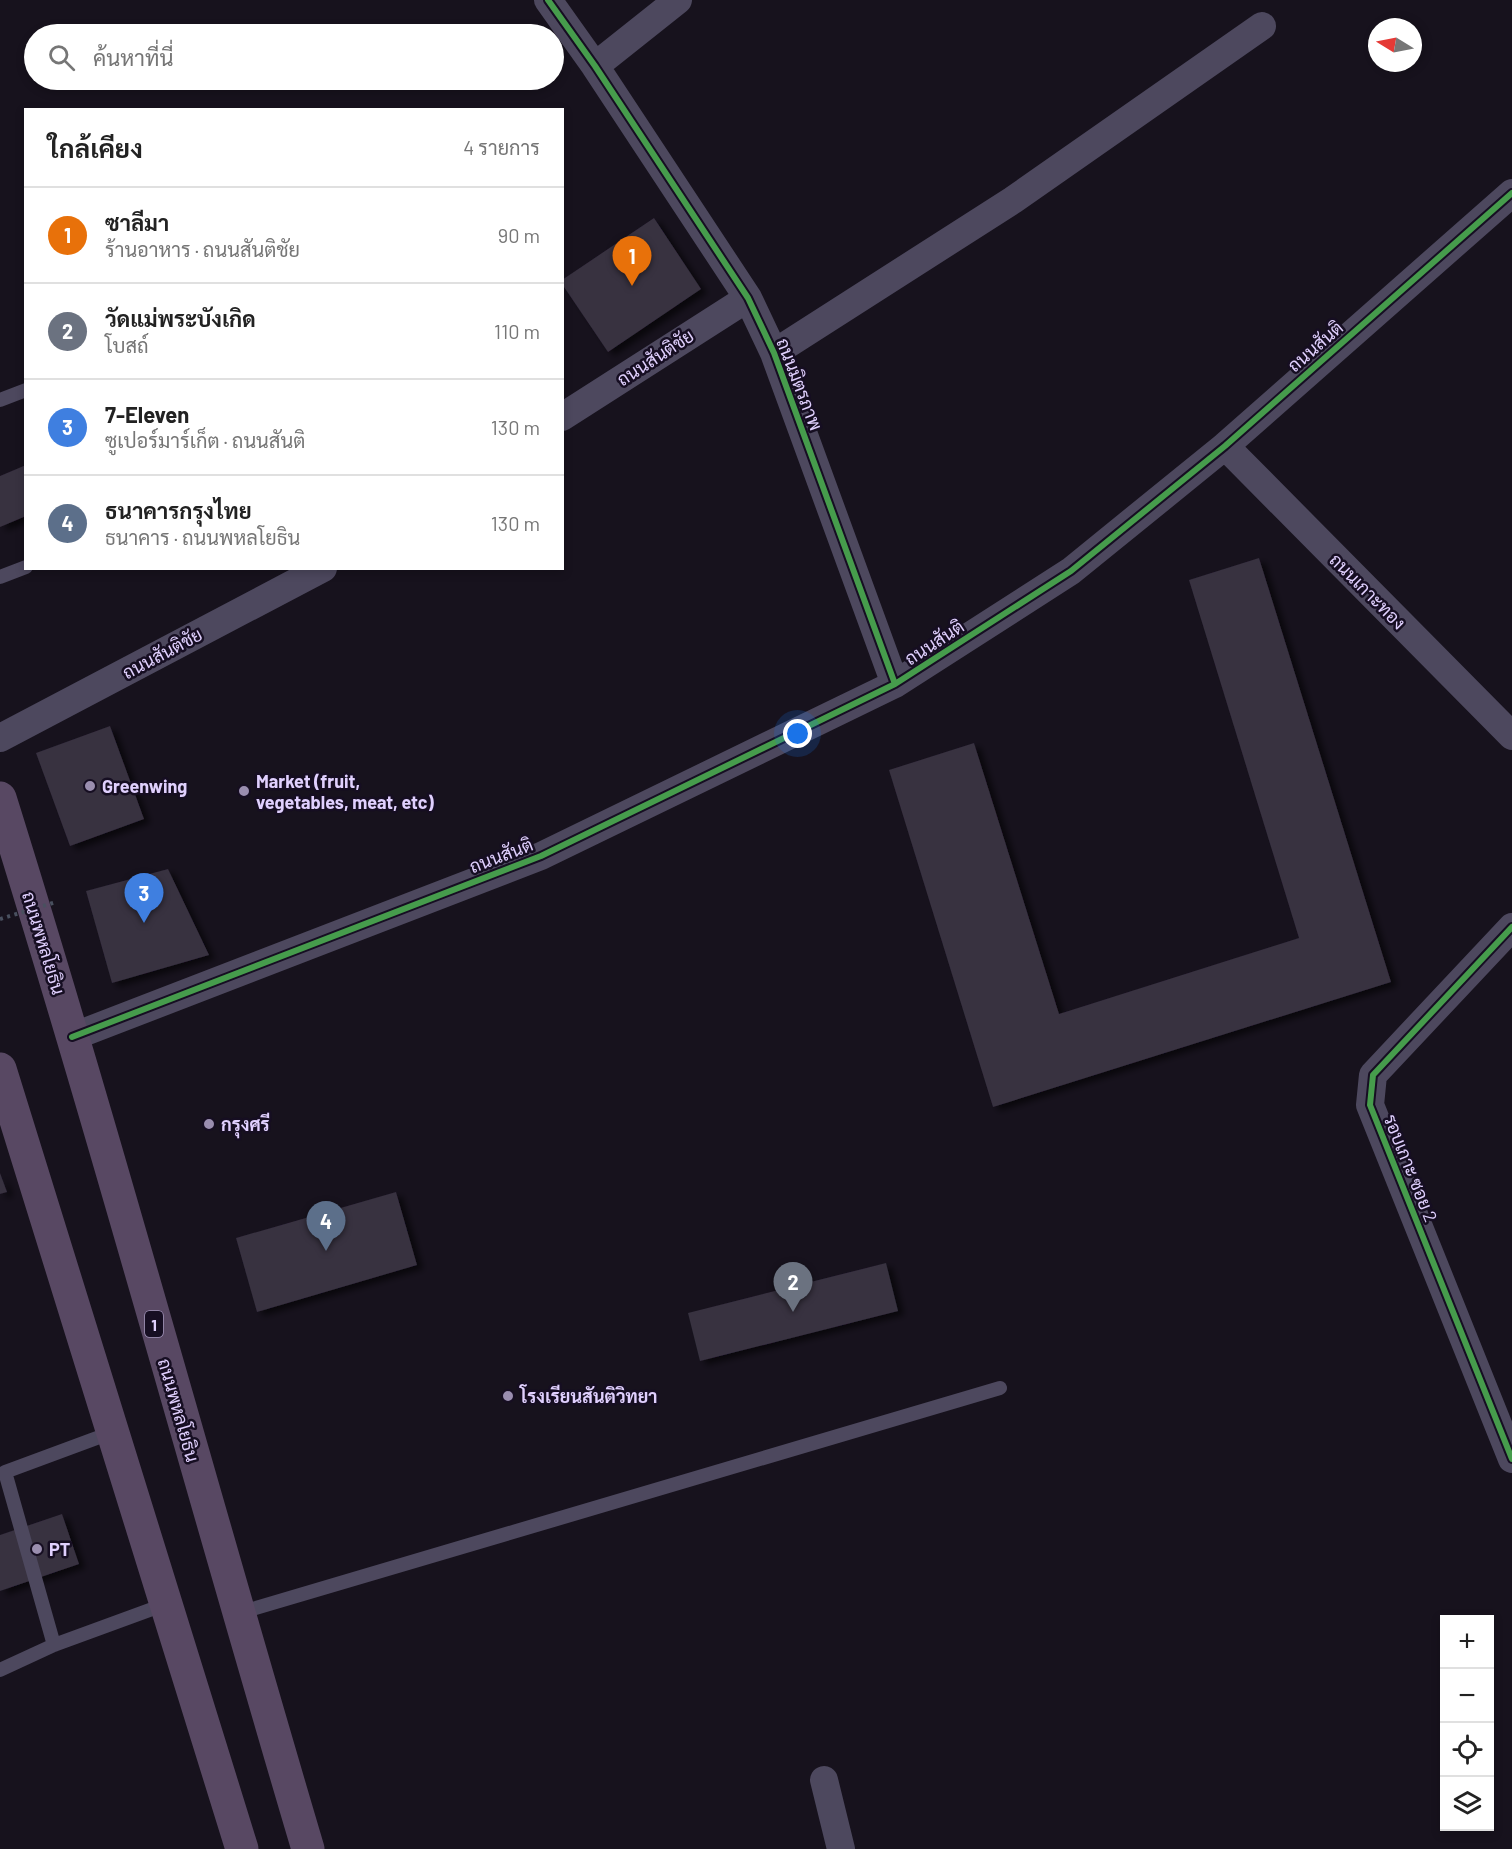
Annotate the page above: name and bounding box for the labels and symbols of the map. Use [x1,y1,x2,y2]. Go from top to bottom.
north arrow [1368,18,1422,72]
pin: 1 [612,236,652,286]
street label: ถนนสันติ [1283,316,1347,376]
street label: ถนนสันติชัย [612,324,698,390]
street label: ถนนมิตรภาพ [772,335,828,433]
street label: ถนนเกาะทอง [1325,548,1411,634]
street label: ถนนสันติ [900,615,968,669]
street label: ถนนสันติชัย [118,623,206,683]
your location [783,719,812,748]
place label: Market (fruit, vegetables, meat, etc) [256,770,434,813]
place label: Greenwing [102,775,187,797]
marker: Greenwing [83,779,97,793]
marker: Market (fruit, vegetables, meat, etc) [237,784,251,798]
street label: ถนนสันติ [466,833,536,877]
pin: 3 [124,874,164,923]
street label: ถนนพหลโยธิน [18,889,71,997]
street label: รอบเกาะ ซอย 2 [1379,1111,1443,1225]
place label: กรุงศรี [221,1112,270,1139]
marker: กรุงศรี [202,1117,216,1131]
pin: 4 [306,1202,346,1251]
pin: 2 [774,1262,812,1312]
road number: 1 [145,1311,163,1337]
street label: ถนนพหลโยธิน [154,1355,205,1464]
place label: โรงเรียนสันติวิทยา [519,1384,657,1407]
marker: โรงเรียนสันติวิทยา [501,1389,515,1403]
place label: PT [49,1538,71,1560]
marker: PT [30,1542,44,1556]

